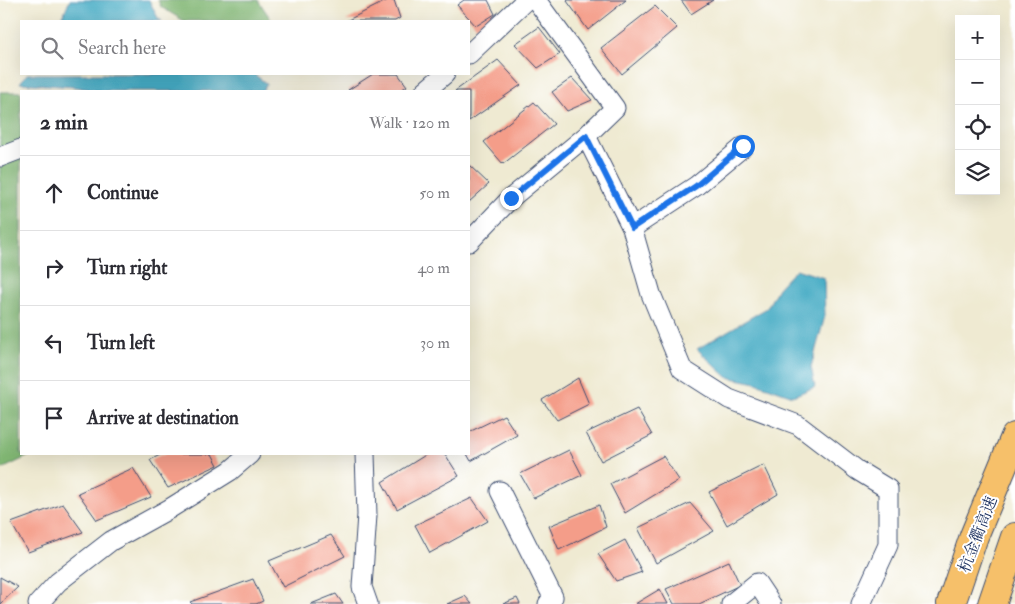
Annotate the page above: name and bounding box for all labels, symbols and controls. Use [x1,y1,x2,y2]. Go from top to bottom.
map controls [955,15,1000,195]
button: + [955,15,1000,60]
search box [20,20,470,75]
icon: search [38,34,66,62]
text: Search here [78,36,166,60]
button: − [955,60,1000,105]
button: locate [955,105,1000,150]
text: 2 min [40,109,88,136]
text: Walk · 120 m [369,113,450,133]
route start [732,135,755,158]
button: layers [955,150,1000,195]
icon: ahead [40,179,68,207]
text: Continue [87,181,158,205]
text: 50 m [419,183,450,203]
route end [500,187,523,210]
icon: right [40,254,68,282]
text: Turn right [87,256,167,280]
text: 40 m [417,258,450,278]
icon: left [40,329,68,357]
text: Turn left [87,331,155,355]
text: 30 m [420,333,450,353]
icon: arrive [40,404,68,432]
text: Arrive at destination [87,406,239,430]
street label: 杭金衢高速 [954,493,1002,575]

